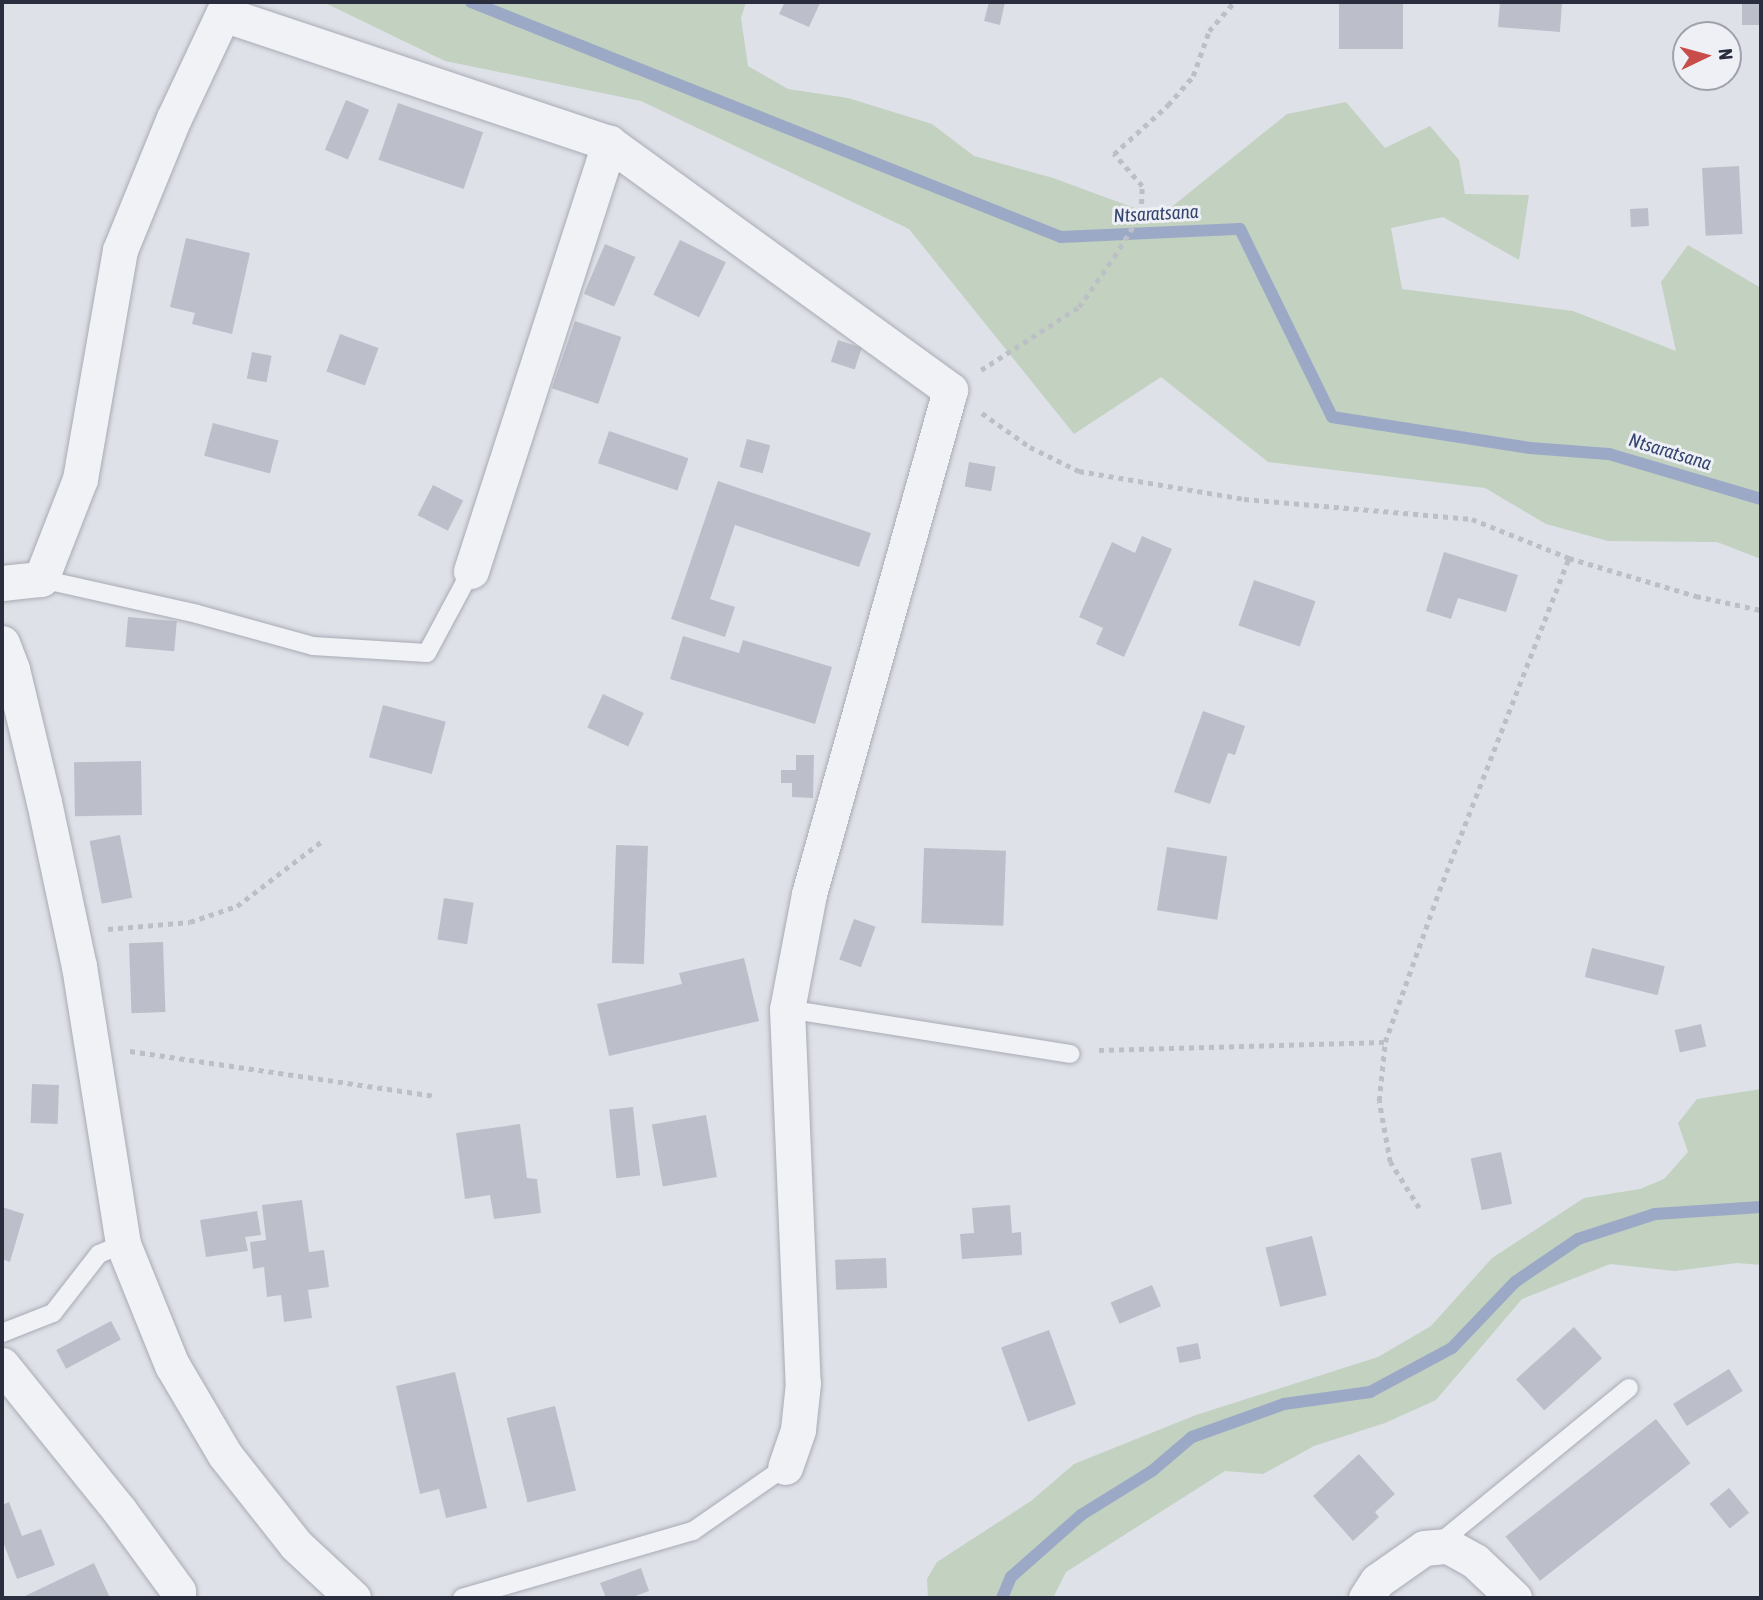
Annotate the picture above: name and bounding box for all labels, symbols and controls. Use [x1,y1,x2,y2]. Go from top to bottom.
north arrow [1672,21,1742,91]
text: N [1714,48,1737,61]
water label: Ntsaratsana [1113,200,1199,228]
water label: Ntsaratsana [1626,429,1714,475]

